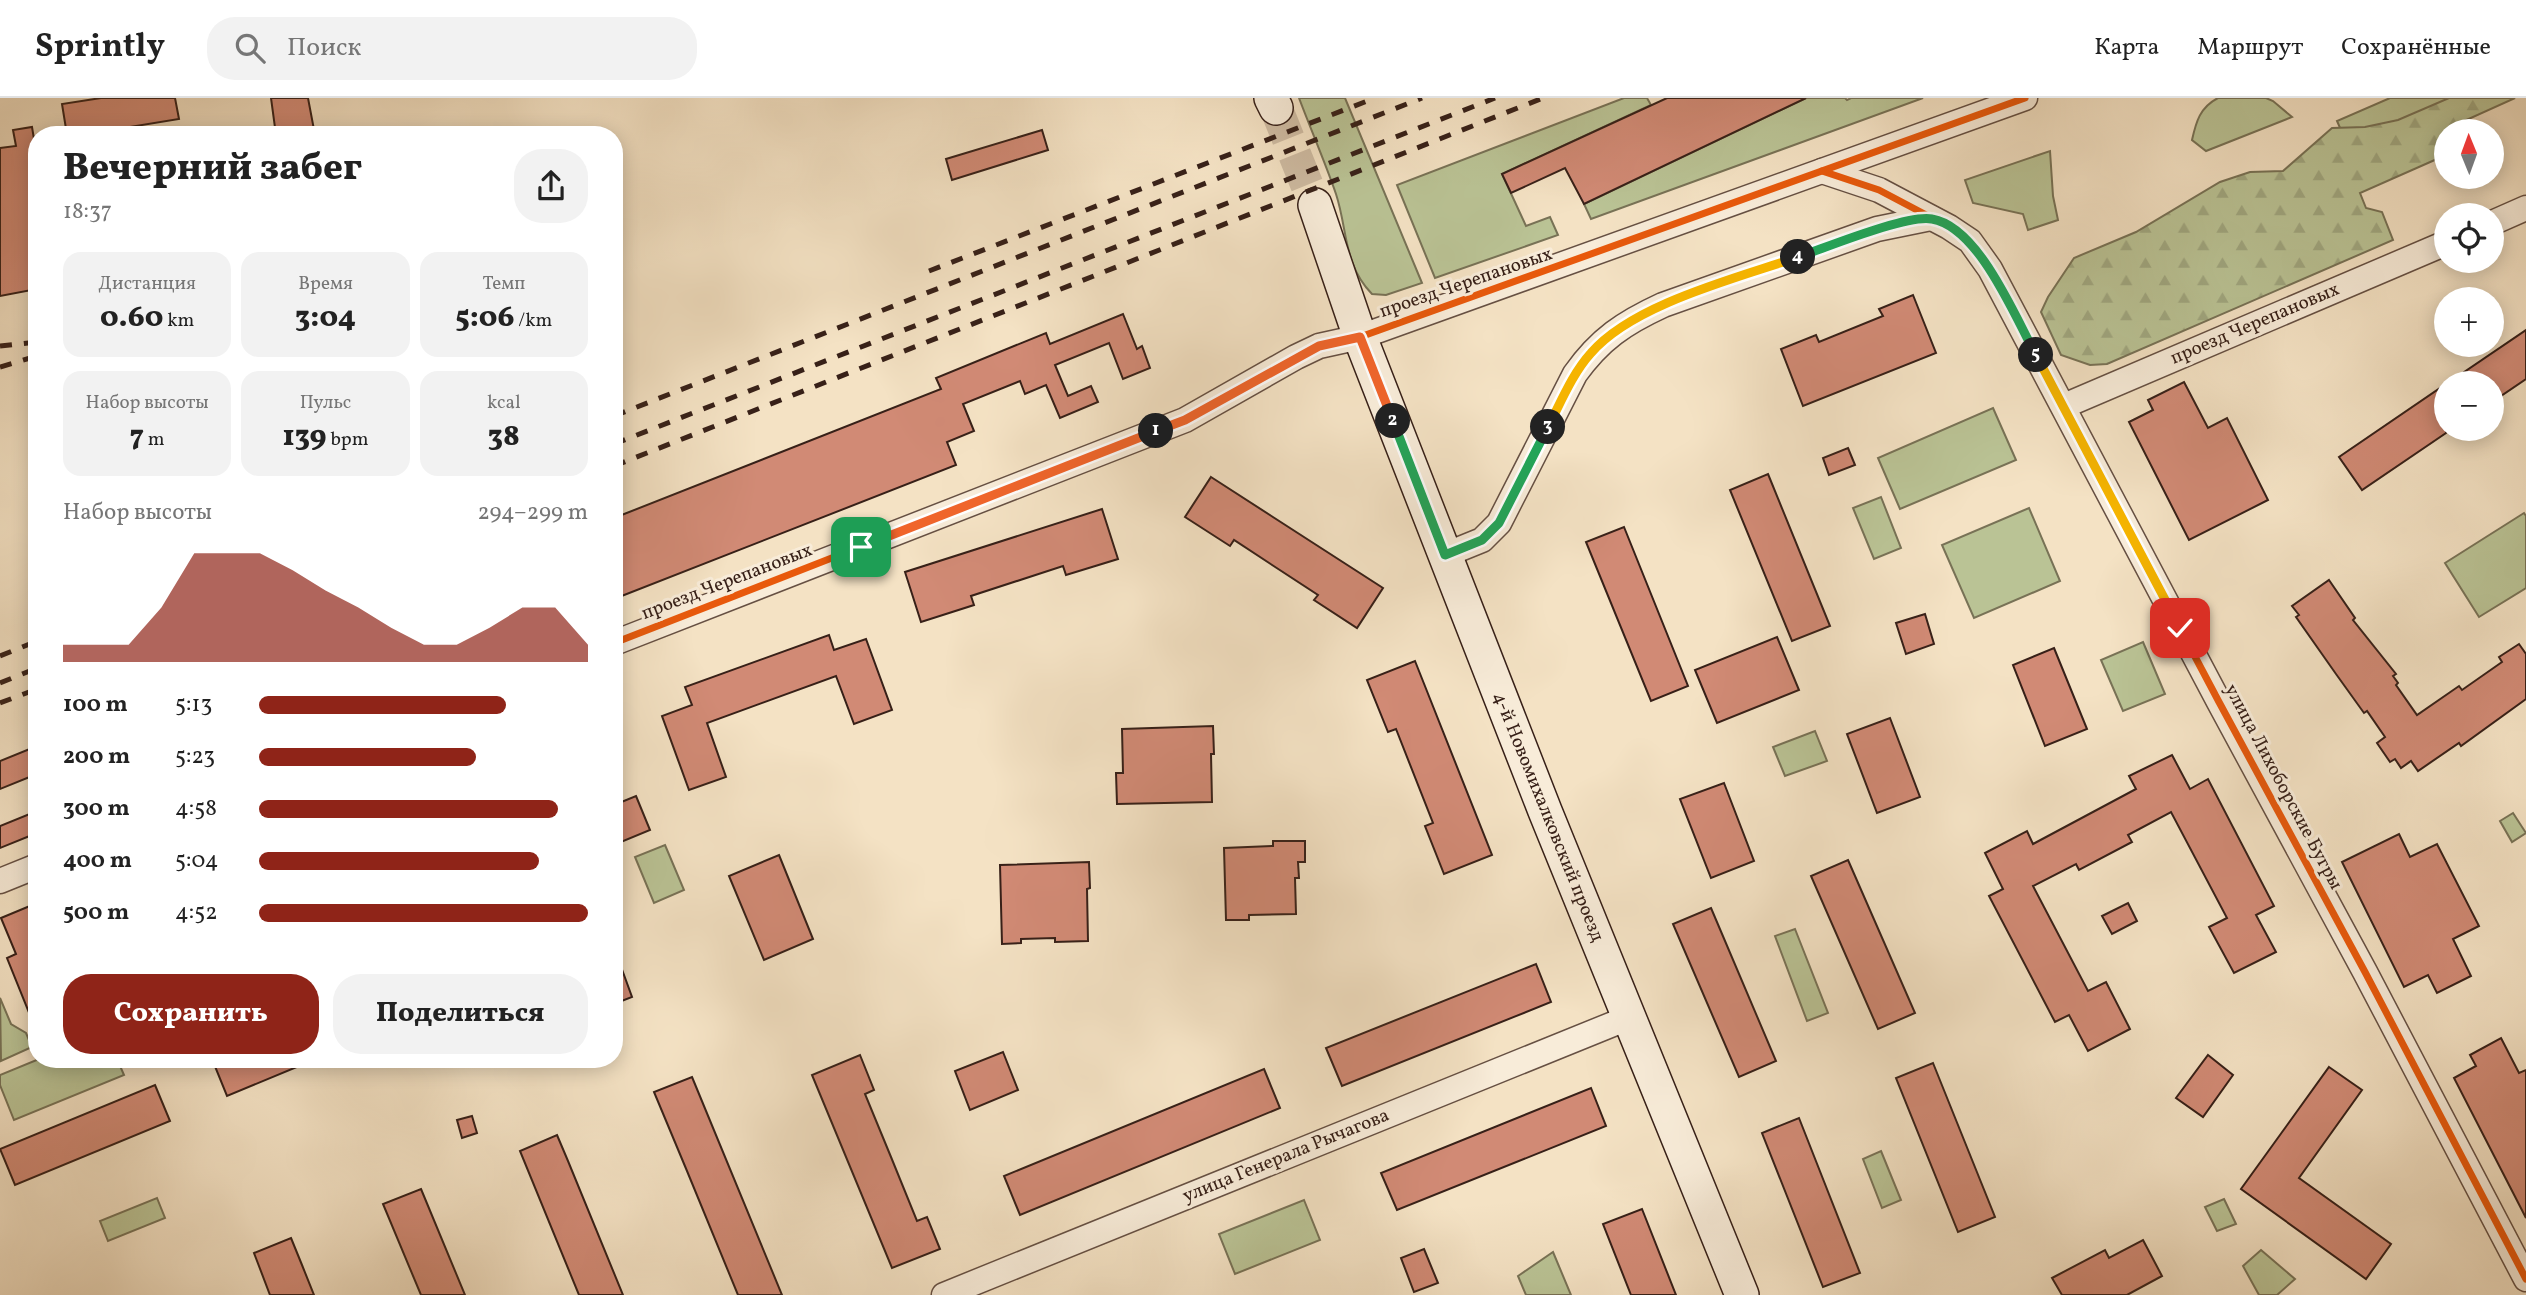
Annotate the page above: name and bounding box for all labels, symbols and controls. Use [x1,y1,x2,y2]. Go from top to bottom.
search box [207,17,697,80]
text: Sprintly [35,25,165,71]
icon: search [231,29,269,67]
text: Поиск [287,30,361,66]
text: Карта [2094,31,2159,65]
text: Маршрут [2197,31,2303,65]
text: Сохранённые [2341,31,2491,65]
north arrow [2434,119,2504,189]
map controls [2434,119,2504,441]
text: Вечерний забег [63,143,362,196]
button: share [514,149,588,223]
text: 18:37 [63,196,112,228]
button: locate [2434,203,2504,273]
pin: 4 [1780,240,1815,274]
street label: проезд Черепановых [1376,241,1556,325]
text: 4 [1792,243,1803,269]
text: Дистанция [98,271,196,297]
text: Время [298,271,353,297]
text: Темп [482,271,525,297]
street label: проезд Черепановых [2167,277,2344,371]
button: + [2434,287,2504,357]
text: 0.60 [100,297,163,339]
text: 3:04 [295,297,356,339]
text: 5:06 [455,297,515,339]
text: km [163,308,194,334]
text: /km [515,308,552,334]
pin: 5 [2018,338,2054,372]
text: 5 [2031,341,2040,367]
button: − [2434,371,2504,441]
text: Набор высоты [86,390,209,416]
text: Пульс [300,390,351,416]
text: kcal [487,390,521,416]
pin: 2 [1376,404,1410,438]
text: 2 [1388,407,1397,433]
pin: 3 [1530,410,1566,444]
text: 3 [1543,413,1552,439]
pin: 1 [1138,414,1174,448]
text: 7 [130,416,144,458]
text: 139 [282,416,327,458]
text: 38 [488,416,520,458]
text: 1 [1152,417,1159,443]
text: m [144,427,165,453]
text: bpm [327,427,368,453]
text: Набор высоты [63,497,212,529]
text: 294–299 m [478,497,588,529]
pin [831,517,891,577]
icon: arrive [842,528,880,566]
street label: проезд Черепановых [638,537,816,627]
pin [2150,598,2210,658]
icon: check [2161,609,2199,647]
street label: улица Лихоборские Бугры [2218,680,2348,894]
street label: 4-й Новомихалковский проезд [1486,688,1610,946]
text: 100 m [63,689,128,721]
text: 5:13 [175,689,212,721]
text: 200 m [63,741,130,773]
text: 5:23 [175,741,215,773]
text: 300 m [63,793,130,825]
text: 4:58 [175,793,217,825]
text: 400 m [63,845,132,877]
text: 5:04 [175,845,218,877]
text: 500 m [63,897,129,929]
text: 4:52 [175,897,218,929]
button: Сохранить [63,974,319,1054]
button: Поделиться [333,974,588,1054]
street label: улица Генерала Рычагова [1179,1103,1393,1209]

